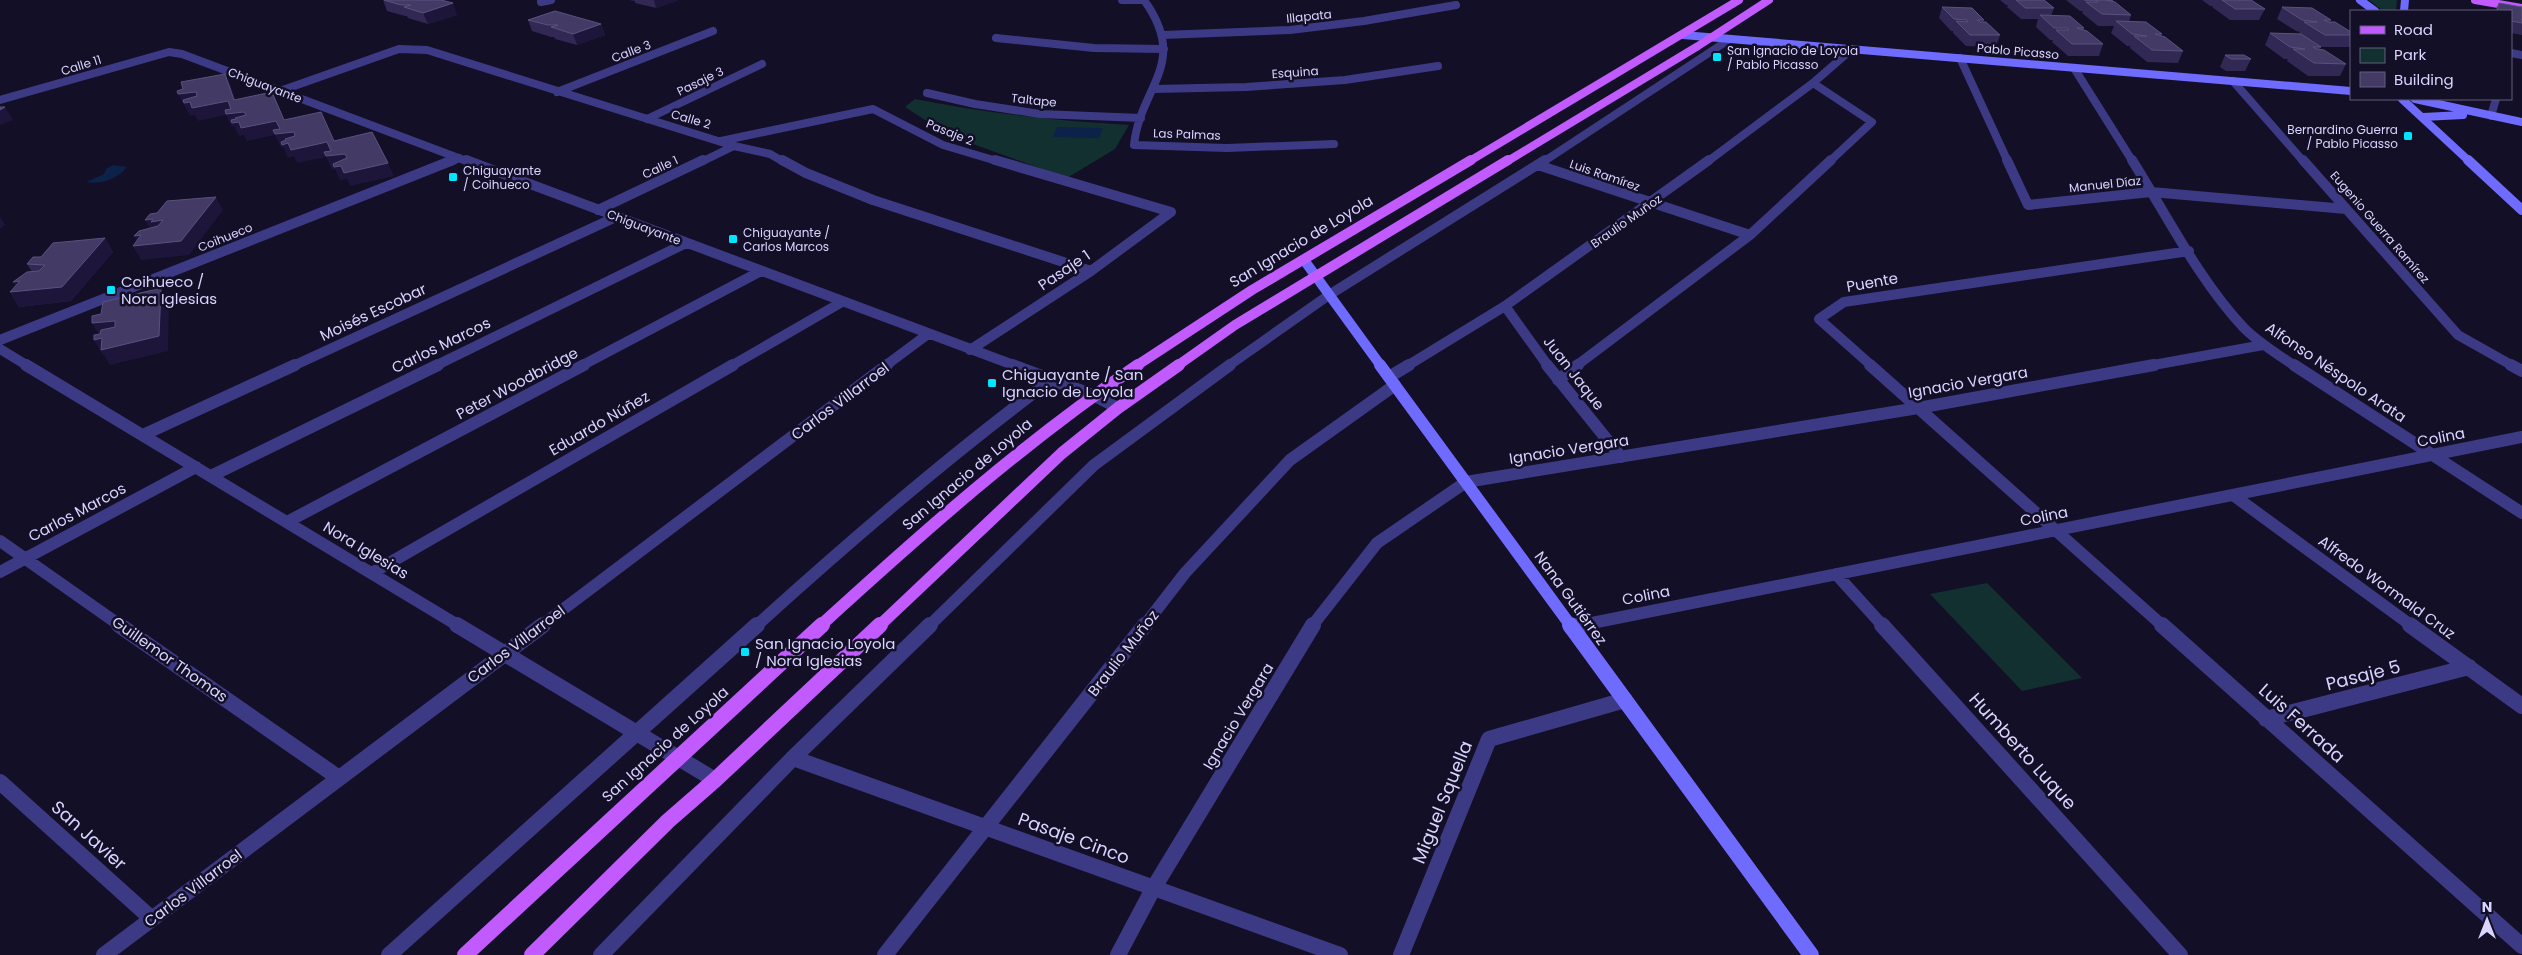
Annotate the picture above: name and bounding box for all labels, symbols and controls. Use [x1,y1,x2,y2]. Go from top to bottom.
street label: Illapata [1285,5,1333,27]
legend [2350,10,2512,100]
text: Road [2394,19,2433,40]
street label: Calle 3 [609,36,653,66]
street label: Pablo Picasso [1976,39,2060,63]
place label: San Ignacio de Loyola / Pablo Picasso [1727,42,1858,73]
text: Park [2394,44,2426,65]
street label: Calle 11 [59,51,103,79]
marker: San Ignacio de Loyola / Pablo Picasso [1711,51,1723,63]
street label: Pasaje 3 [674,62,726,100]
street label: Esquina [1271,62,1319,82]
street label: Chiguayante [225,63,305,107]
text: Building [2394,69,2454,90]
street label: Taltape [1010,89,1058,111]
street label: Calle 2 [669,105,713,133]
street label: Pasaje 2 [924,115,976,149]
place label: Bernardino Guerra / Pablo Picasso [2287,121,2398,152]
street label: Las Palmas [1153,124,1221,144]
marker: Bernardino Guerra / Pablo Picasso [2402,130,2414,142]
street label: Calle 1 [639,151,681,183]
street label: Luis Ramírez [1568,155,1642,195]
place label: Chiguayante / Coihueco [463,162,541,193]
street label: Eugenio Guerra Ramírez [2326,167,2434,287]
marker: Chiguayante / Coihueco [447,171,459,183]
street label: Manuel Díaz [2068,172,2142,196]
street label: San Ignacio de Loyola [1225,190,1377,292]
street label: Braulio Muñoz [1587,190,1665,252]
street label: Chiguayante [604,205,684,249]
street label: Coihueco [195,218,255,256]
place label: Chiguayante / Carlos Marcos [743,224,830,255]
marker: Chiguayante / Carlos Marcos [727,233,739,245]
street label: Pasaje 1 [1034,245,1094,295]
street label: Puente [1845,267,1899,297]
place label: Coihueco / Nora Iglesias [121,271,217,309]
street label: Moisés Escobar [316,278,430,346]
marker: Coihueco / Nora Iglesias [105,284,117,296]
street label: Carlos Marcos [388,312,494,378]
street label: Alfonso Néspolo Arata [2262,317,2410,427]
street label: Juan Jaque [1539,332,1609,414]
street label: Peter Woodbridge [452,342,582,424]
street label: Carlos Villarroel [787,357,893,445]
street label: Ignacio Vergara [1907,361,2029,403]
place label: Chiguayante / San Ignacio de Loyola [1002,364,1143,402]
marker: Chiguayante / San Ignacio de Loyola [986,377,998,389]
street label: Eduardo Núñez [545,386,653,460]
street label: San Ignacio de Loyola [897,413,1037,535]
street label: Colina [2415,422,2467,452]
street label: Ignacio Vergara [1508,429,1630,469]
street label: Carlos Marcos [25,477,130,547]
street label: Colina [2018,501,2070,531]
street label: Nora Iglesias [319,516,413,584]
street label: Alfredo Wormald Cruz [2314,530,2460,644]
street label: Nana Gutiérrez [1530,547,1612,649]
street label: Colina [1620,580,1672,610]
street label: Carlos Villarroel [463,600,569,688]
street label: Braulio Muñoz [1083,605,1163,700]
street label: Guillemor Thomas [108,611,232,707]
place label: San Ignacio Loyola / Nora Iglesias [755,633,895,671]
marker: San Ignacio Loyola / Nora Iglesias [739,646,751,658]
street label: Pasaje 5 [2323,654,2403,696]
street label: Ignacio Vergara [1198,659,1278,773]
street label: Luis Ferrada [2253,678,2351,768]
street label: San Ignacio de Loyola [597,681,733,807]
street label: Humberto Luque [1964,687,2082,815]
street label: Miguel Squella [1406,737,1478,867]
street label: San Javier [46,795,132,876]
street label: Pasaje Cinco [1015,806,1133,870]
street label: Carlos Villarroel [140,844,246,932]
north arrow [2462,895,2512,945]
text: N [2482,897,2492,917]

